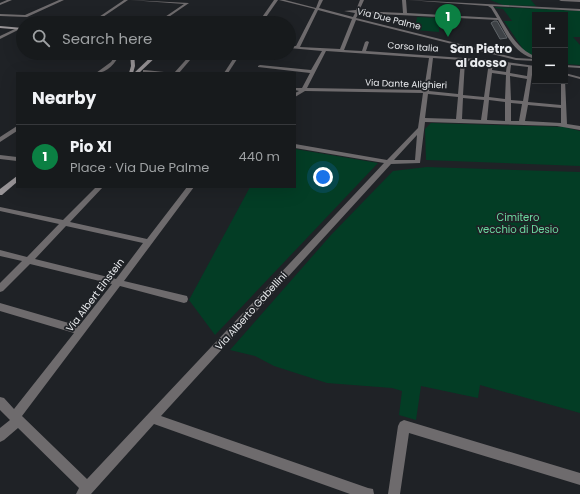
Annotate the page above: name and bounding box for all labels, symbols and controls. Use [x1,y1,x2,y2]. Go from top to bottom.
pin: 1 [435,4,461,37]
street label: Via Due Palme [356,5,423,33]
map controls [532,12,568,84]
button: + [532,12,568,48]
search box [16,16,296,60]
icon: search [30,27,52,49]
text: Search here [62,28,152,49]
street label: Corso Italia [387,39,439,55]
district label: San Pietro al dosso [450,40,512,71]
button: − [532,48,568,84]
street label: Via Dante Alighieri [365,77,447,91]
text: Nearby [32,86,96,110]
text: Pio XI [70,136,112,157]
text: 1 [43,147,47,166]
text: 440 m [239,147,280,166]
text: Place · Via Due Palme [70,158,209,177]
your location [313,167,333,187]
park label: Cimitero vecchio di Desio [477,210,559,237]
street label: Via Albert Einstein [62,255,128,335]
street label: Via Alberto Gabellini [212,268,290,354]

